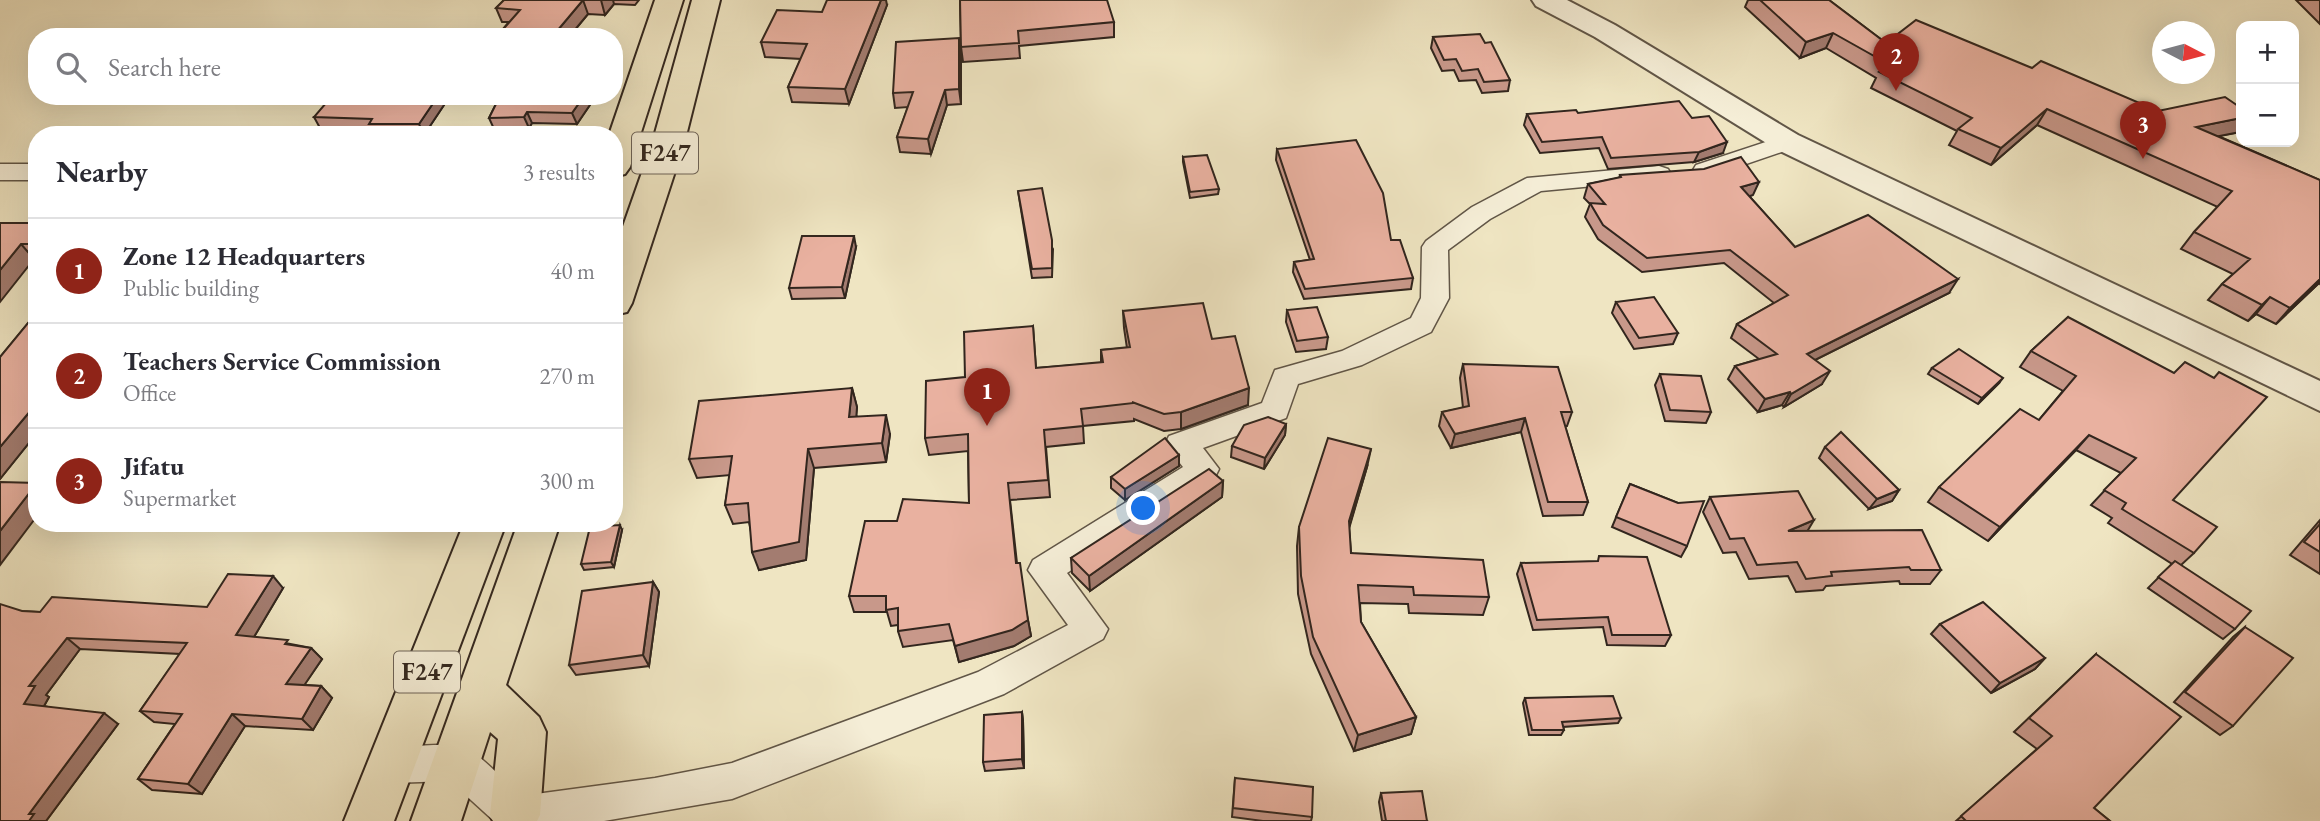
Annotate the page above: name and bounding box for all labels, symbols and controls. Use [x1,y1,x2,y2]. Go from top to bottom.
north arrow [2152,21,2215,84]
map controls [2236,21,2299,147]
button: + [2236,21,2299,84]
search box [28,28,623,105]
pin: 2 [1873,33,1919,91]
icon: search [52,48,90,86]
text: Search here [108,50,221,84]
button: − [2236,84,2299,147]
pin: 3 [2120,101,2166,159]
road number: F247 [632,132,698,174]
text: Nearby [56,152,148,191]
text: 3 results [523,157,595,187]
text: Zone 12 Headquarters [123,239,365,273]
text: 1 [73,256,85,286]
text: 40 m [550,256,595,286]
text: Public building [123,273,259,303]
text: Teachers Service Commission [123,344,441,378]
text: 2 [73,361,85,391]
text: 270 m [539,361,595,391]
pin: 1 [964,368,1010,426]
text: Office [123,378,176,408]
text: Jifatu [123,449,184,483]
text: 3 [73,466,85,496]
text: 300 m [539,466,595,496]
text: Supermarket [123,483,236,513]
your location [1126,491,1160,525]
road number: F247 [394,652,460,692]

